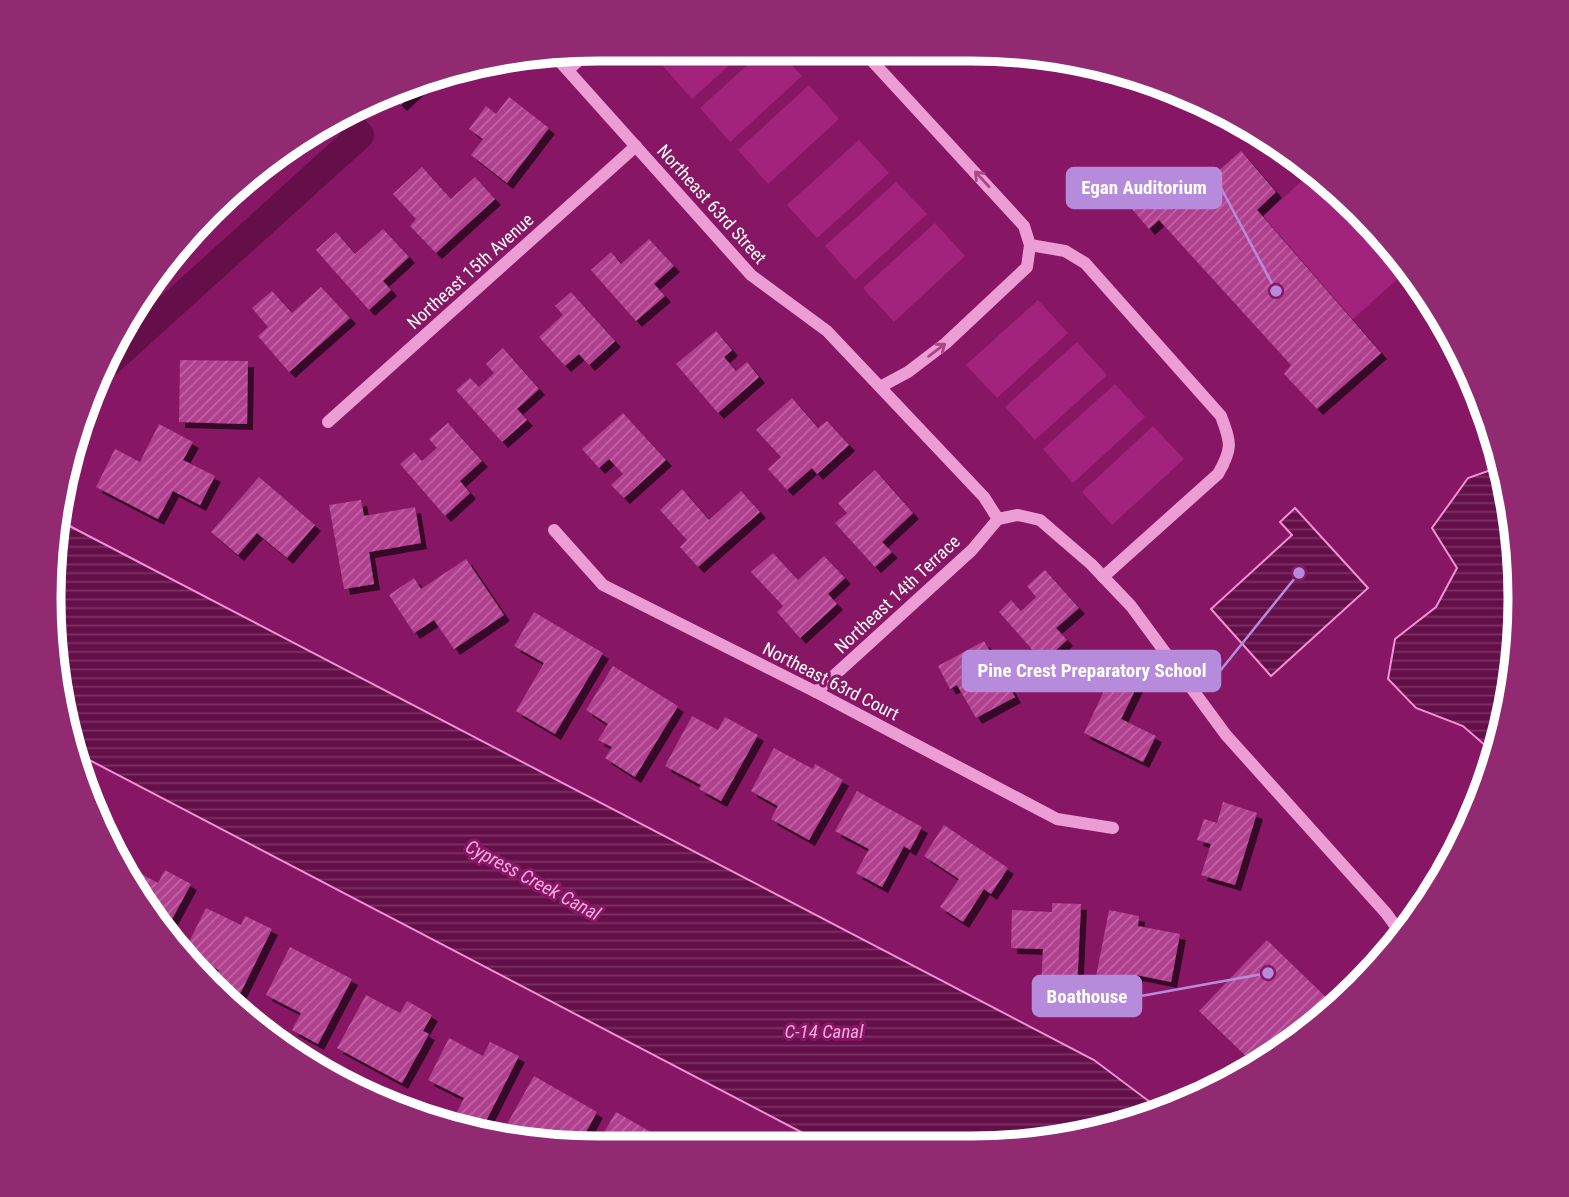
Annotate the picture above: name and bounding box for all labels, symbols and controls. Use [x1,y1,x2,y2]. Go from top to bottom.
street label: Northeast 63rd Street [653,140,771,268]
callout: Egan Auditorium [1067,168,1221,208]
one-way arrow [973,171,990,188]
text: Egan Auditorium [1081,176,1207,199]
street label: Northeast 15th Avenue [403,209,537,333]
one-way arrow [927,343,946,357]
street label: Northeast 14th Terrace [830,531,964,657]
street label: Northeast 63rd Court [759,638,903,724]
callout: Pine Crest Preparatory School [963,651,1220,691]
text: Pine Crest Preparatory School [978,659,1206,682]
water label: Cypress Creek Canal [462,835,605,926]
callout: Boathouse [1033,976,1141,1016]
text: Boathouse [1047,985,1127,1008]
water label: C-14 Canal [785,1020,864,1043]

